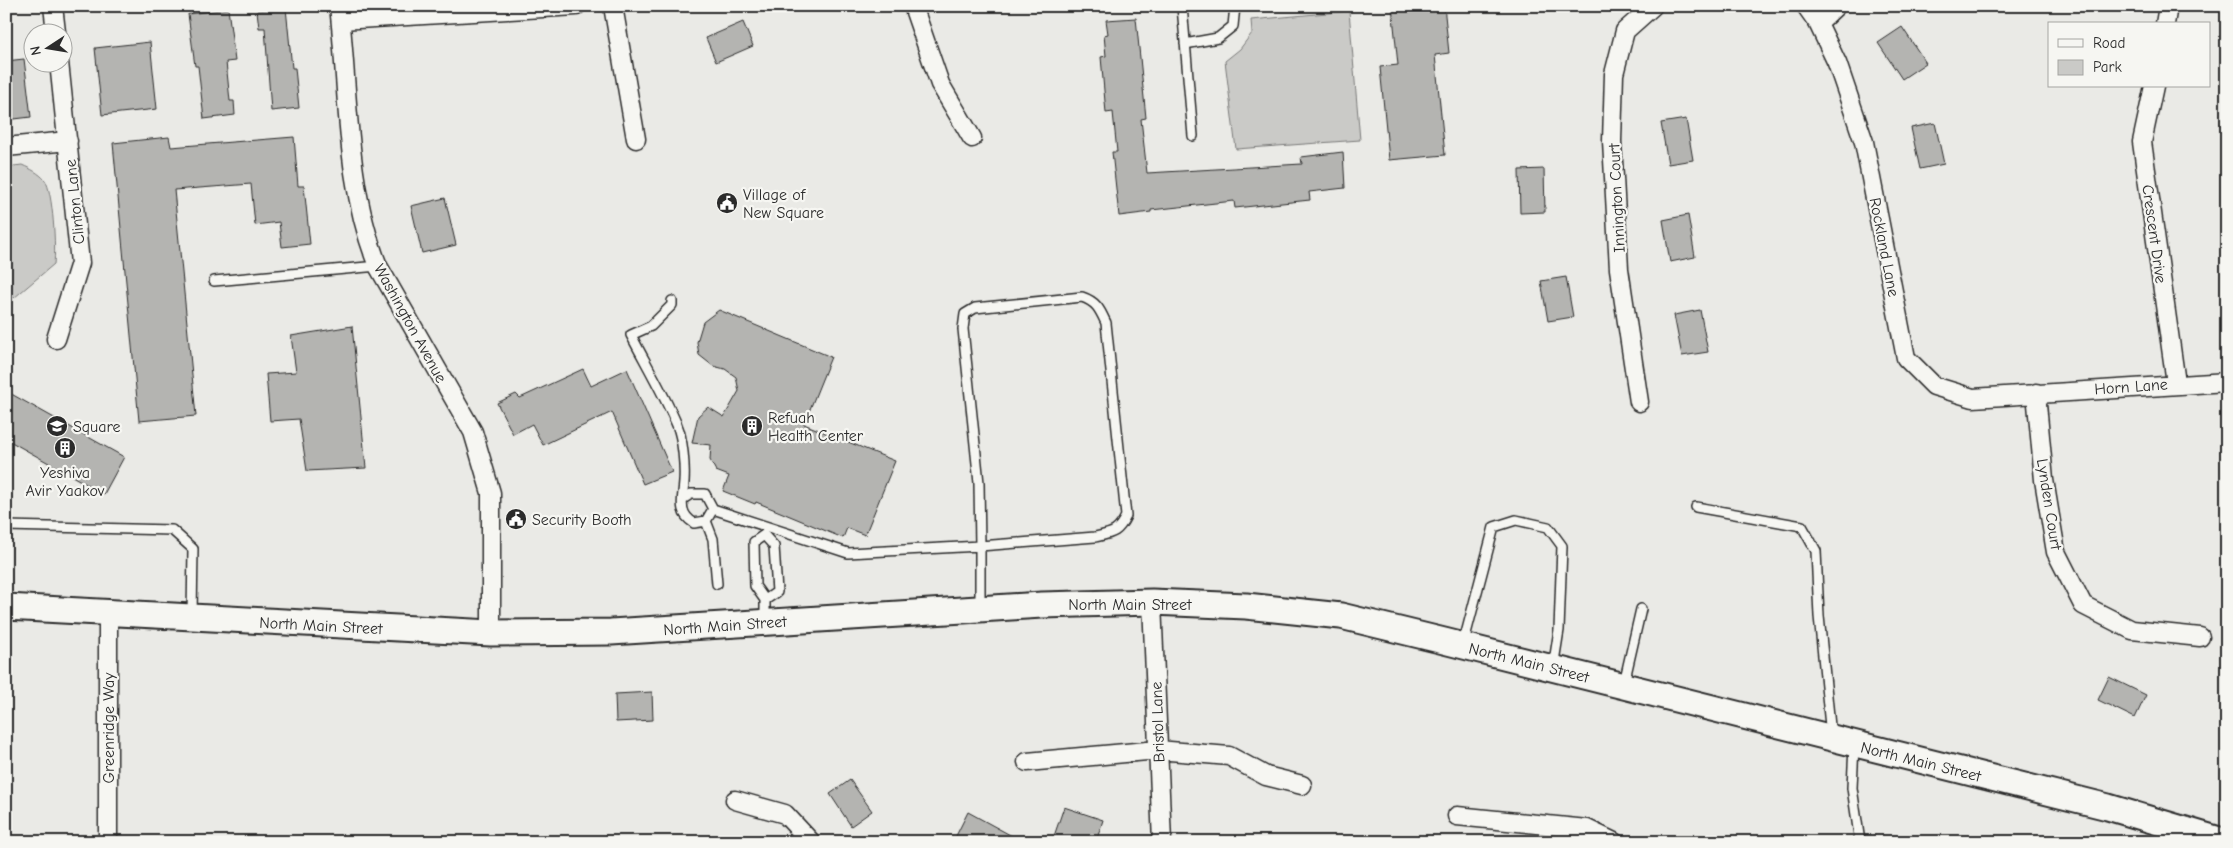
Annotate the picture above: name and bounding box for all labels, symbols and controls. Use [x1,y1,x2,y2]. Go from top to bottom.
north arrow [22,22,72,72]
legend [2048,22,2210,88]
text: Road [2093,34,2125,52]
text: N [27,44,45,57]
text: Park [2093,58,2122,76]
street label: Innington Court [1605,143,1629,253]
street label: Clinton Lane [62,158,88,245]
street label: Crescent Drive [2138,184,2170,285]
place label: Village of New Square [743,186,824,222]
public building icon: Village of New Square [715,191,739,215]
street label: Rockland Lane [1866,196,1902,298]
street label: Washington Avenue [370,261,450,386]
street label: Horn Lane [2094,375,2168,399]
place label: Refuah Health Center [768,409,864,445]
school or university icon: Square [45,414,69,438]
building icon: Refuah Health Center [740,414,764,438]
place label: Square [73,418,121,436]
building icon: Yeshiva Avir Yaakov [53,436,77,460]
street label: Lynden Court [2033,457,2065,551]
place label: Yeshiva Avir Yaakov [26,464,105,500]
public building icon: Security Booth [504,507,528,531]
place label: Security Booth [532,511,632,529]
street label: North Main Street [1068,596,1192,614]
street label: North Main Street [663,613,788,639]
street label: North Main Street [259,614,383,638]
street label: North Main Street [1467,639,1591,687]
street label: Greenridge Way [100,672,118,783]
street label: Bristol Lane [1148,681,1168,763]
street label: North Main Street [1859,738,1983,786]

